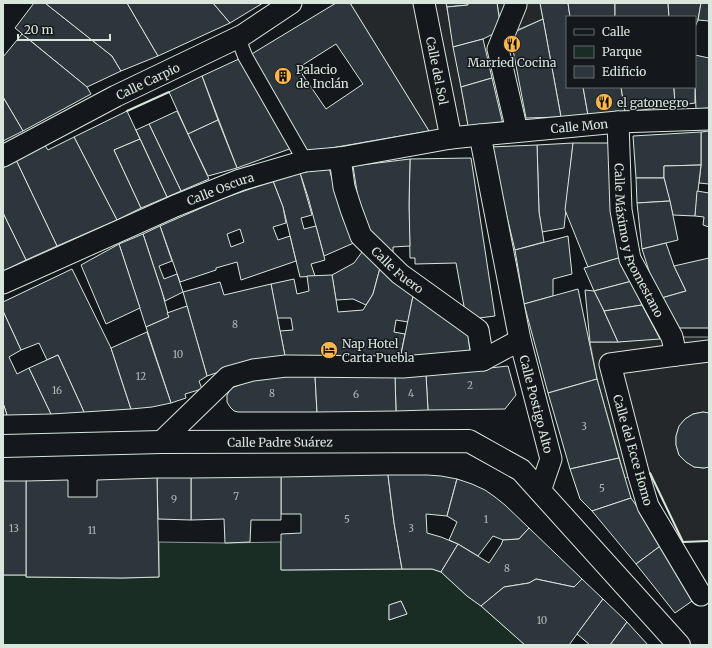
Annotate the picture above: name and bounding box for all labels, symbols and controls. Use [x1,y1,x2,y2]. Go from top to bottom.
scale bar [18,16,110,42]
legend [566,16,696,88]
text: 20 m [24,22,53,37]
text: Calle [602,24,630,39]
restaurant icon: Married Cocina [502,34,522,54]
street label: Calle del Sol [423,35,452,106]
text: Parque [602,44,642,59]
place label: Married Cocina [468,55,557,70]
street label: Calle Carpio [113,59,182,103]
place label: Palacio de Inclán [296,62,349,91]
text: Edificio [602,64,646,79]
building icon: Palacio de Inclán [273,66,293,86]
restaurant icon: el gatonegro [594,92,614,112]
place label: el gatonegro [617,95,689,110]
street label: Calle Mon [550,115,609,136]
street label: Calle Máximo y Fromestano [612,163,667,320]
street label: Calle Oscura [184,169,256,208]
street label: Calle Fuero [369,243,427,296]
house number: 8 [232,318,238,331]
place label: Nap Hotel Carta Puebla [342,336,415,365]
hotel icon: Nap Hotel Carta Puebla [319,340,339,360]
house number: 10 [173,348,183,361]
street label: Calle Postigo Alto [517,353,557,455]
house number: 12 [136,370,146,383]
house number: 2 [467,379,473,392]
house number: 16 [52,384,62,397]
house number: 8 [269,387,275,400]
house number: 4 [408,387,414,400]
house number: 6 [353,388,359,401]
street label: Calle del Ecce Homo [610,393,656,507]
house number: 3 [581,420,587,433]
street label: Calle Padre Suárez [227,434,333,449]
house number: 5 [599,482,605,495]
house number: 7 [233,490,239,503]
house number: 9 [171,493,177,506]
house number: 5 [344,513,350,526]
house number: 1 [484,513,489,526]
house number: 13 [9,522,19,535]
house number: 3 [408,522,414,535]
house number: 11 [88,524,97,537]
house number: 8 [504,562,510,575]
house number: 10 [537,614,547,627]

